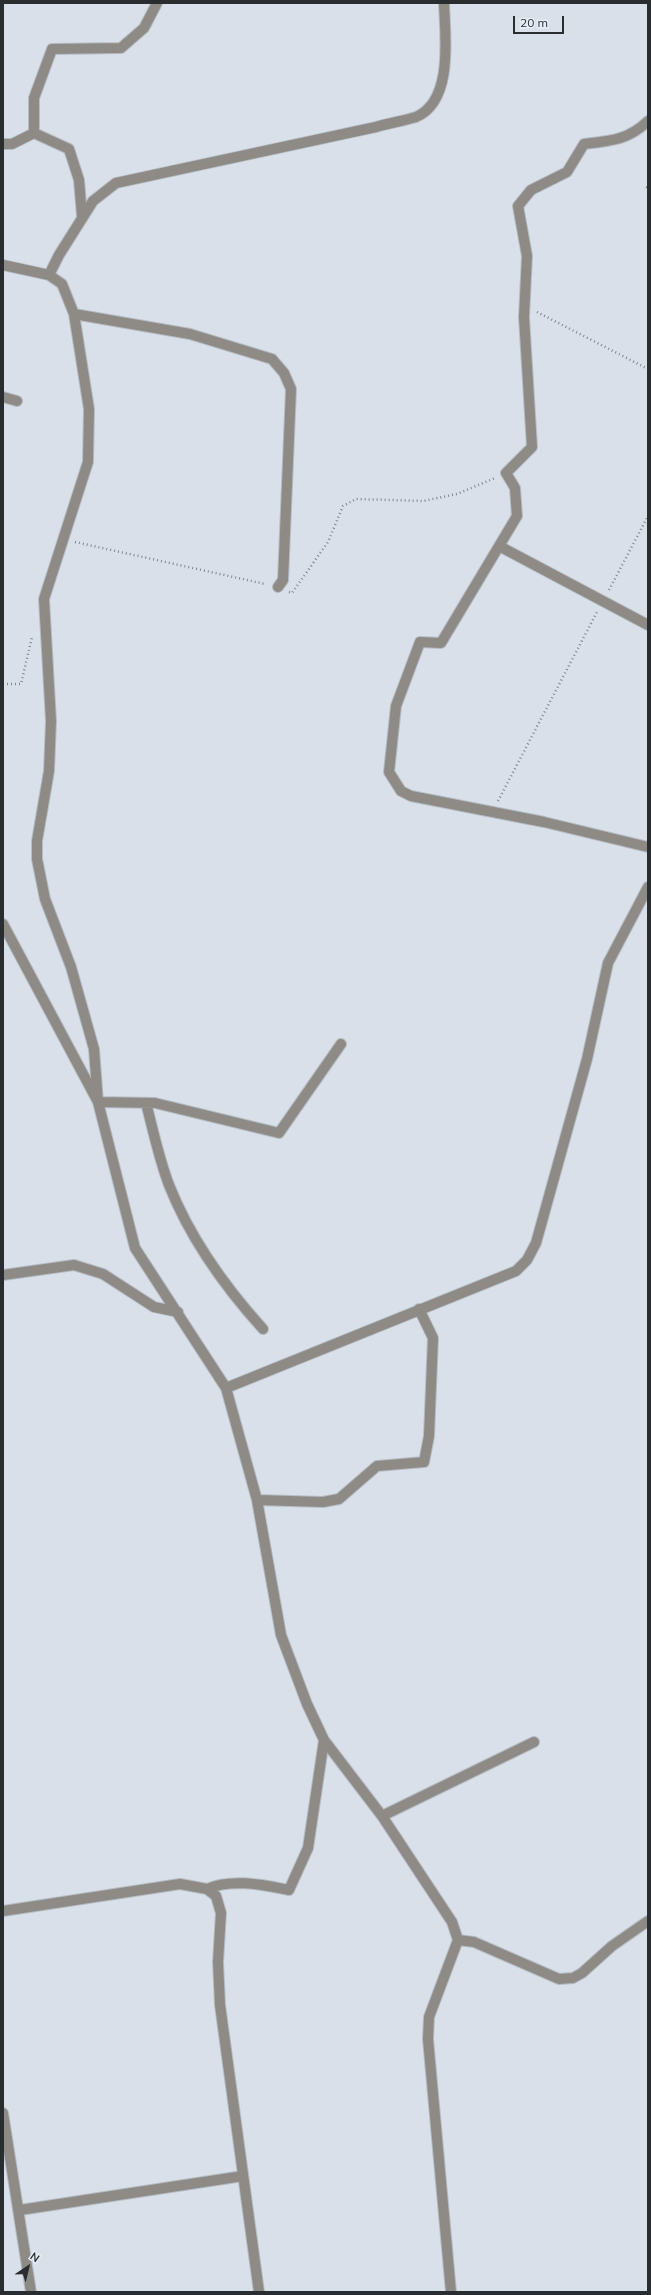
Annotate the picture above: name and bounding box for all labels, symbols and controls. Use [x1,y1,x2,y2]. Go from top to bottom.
scale bar [515,8,566,34]
text: 20 m [520,15,548,30]
north arrow [8,2247,48,2287]
text: N [27,2249,42,2265]

